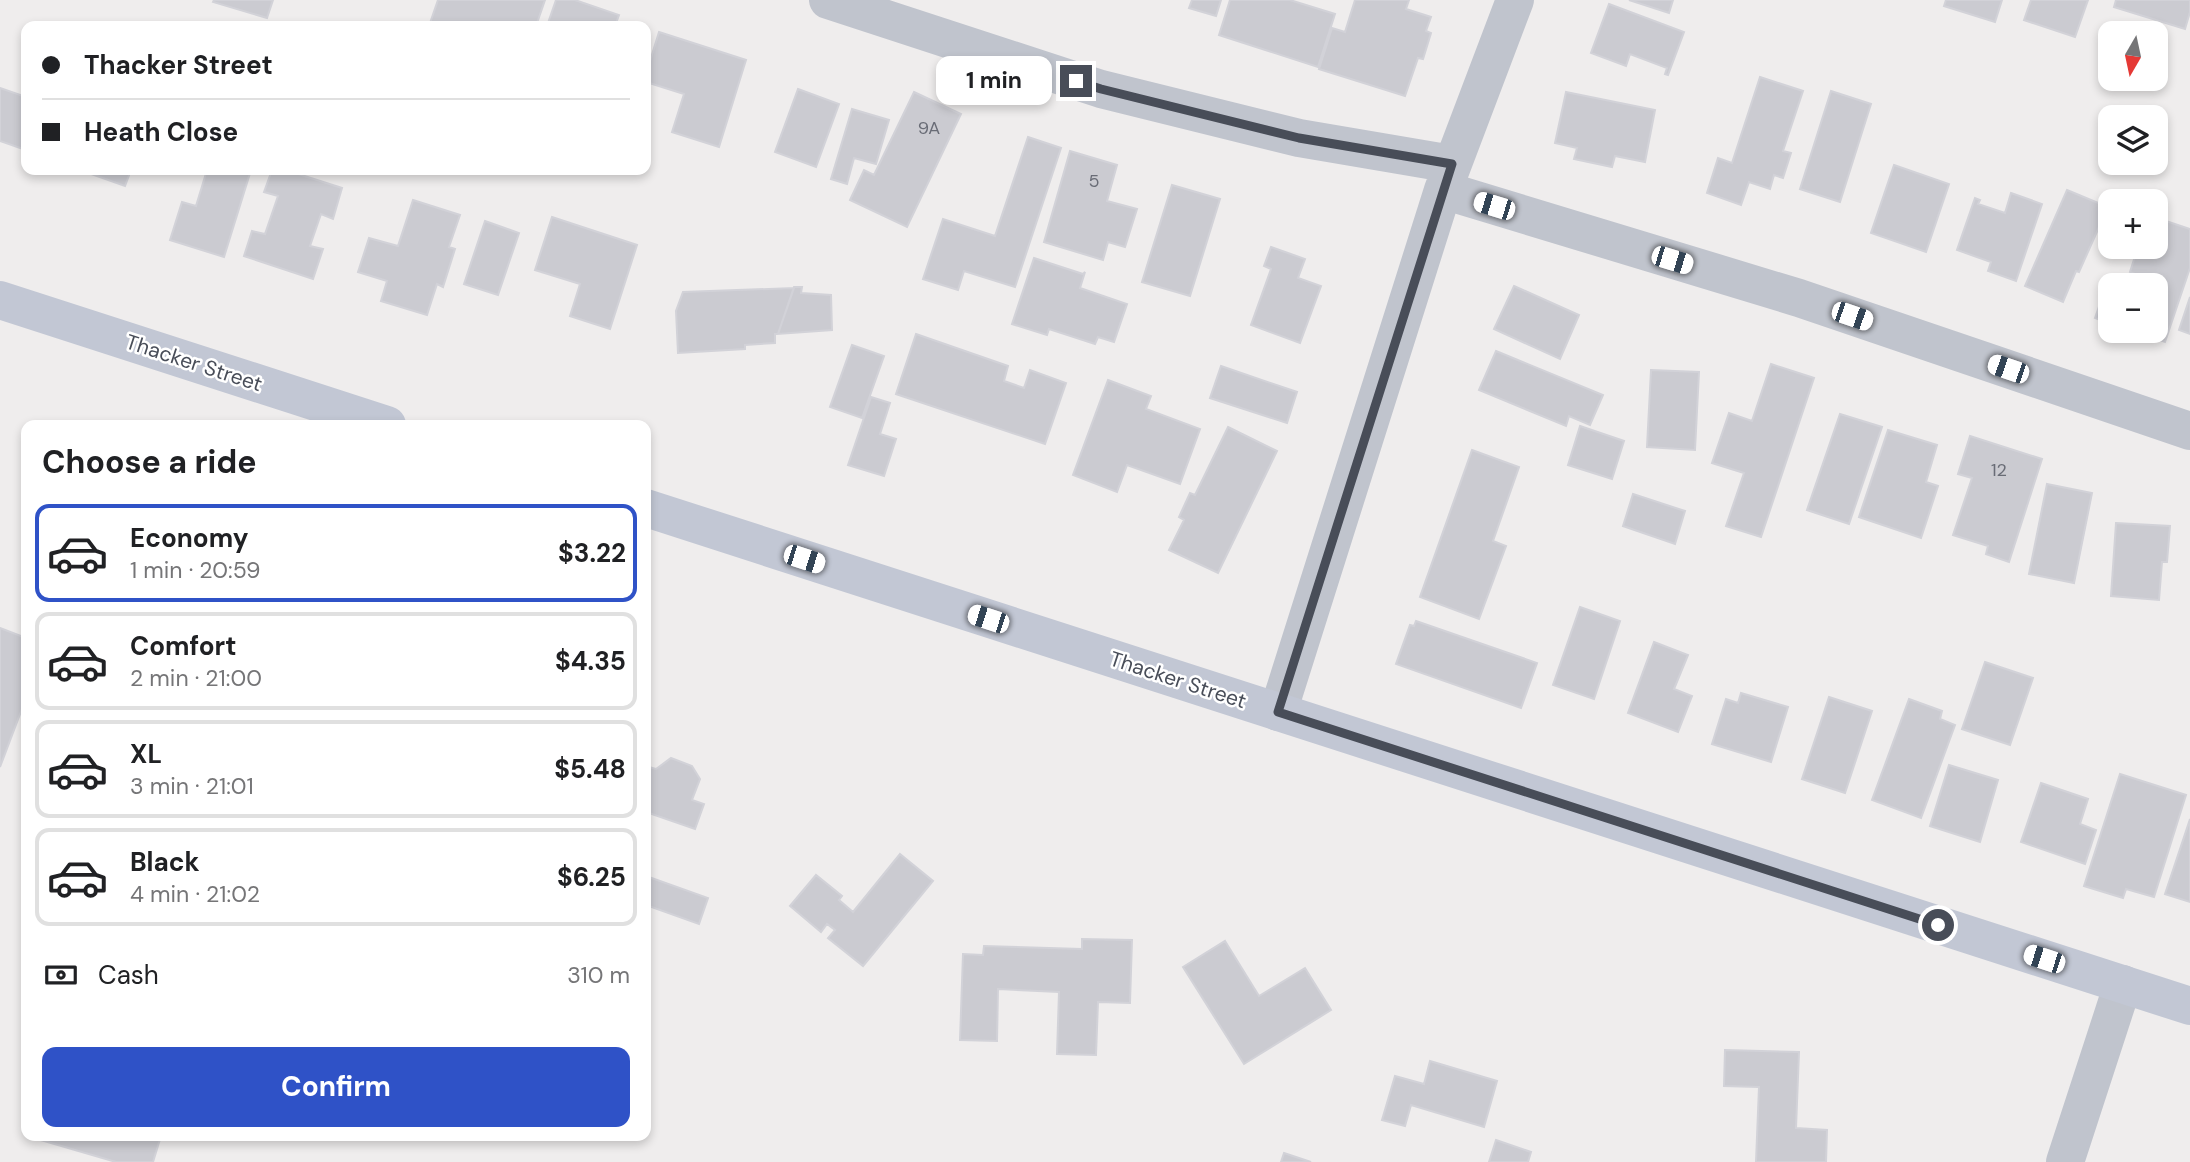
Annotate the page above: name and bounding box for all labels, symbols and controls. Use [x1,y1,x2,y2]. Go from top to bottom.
north arrow [2098,21,2168,91]
map controls [2098,21,2168,343]
text: Thacker Street [84,48,273,82]
callout: 1 min [936,56,1052,106]
text: 1 min [966,65,1022,95]
route end [1060,65,1092,97]
button: layers [2098,105,2168,175]
text: Heath Close [84,115,238,149]
house number: 9A [918,116,940,140]
house number: 5 [1089,169,1099,193]
button: + [2098,189,2168,259]
car [1471,190,1518,222]
car [1649,244,1696,276]
button: − [2098,273,2168,343]
car [1829,299,1876,333]
street label: Thacker Street [122,328,266,398]
car [1985,352,2032,386]
text: Choose a ride [42,441,257,483]
house number: 12 [1991,458,2007,482]
text: Economy [130,521,248,555]
icon: car [46,522,109,585]
text: $3.22 [558,536,626,570]
car [781,543,828,575]
text: 1 min · 20:59 [130,555,261,585]
car [965,603,1012,635]
text: Comfort [130,629,236,663]
icon: car [46,630,109,693]
text: $4.35 [555,644,626,678]
street label: Thacker Street [1106,645,1250,715]
text: 2 min · 21:00 [130,663,262,693]
text: XL [130,737,162,771]
icon: car [46,738,109,801]
text: $5.48 [554,752,626,786]
text: 3 min · 21:01 [130,771,254,801]
text: Black [130,845,200,879]
icon: car [46,846,109,909]
text: $6.25 [557,860,626,894]
text: 4 min · 21:02 [130,879,260,909]
route start [1922,909,1954,941]
car [2021,943,2068,975]
icon: cash [42,956,80,994]
text: Cash [98,958,159,992]
text: 310 m [567,960,630,990]
button: Confirm [42,1047,630,1127]

